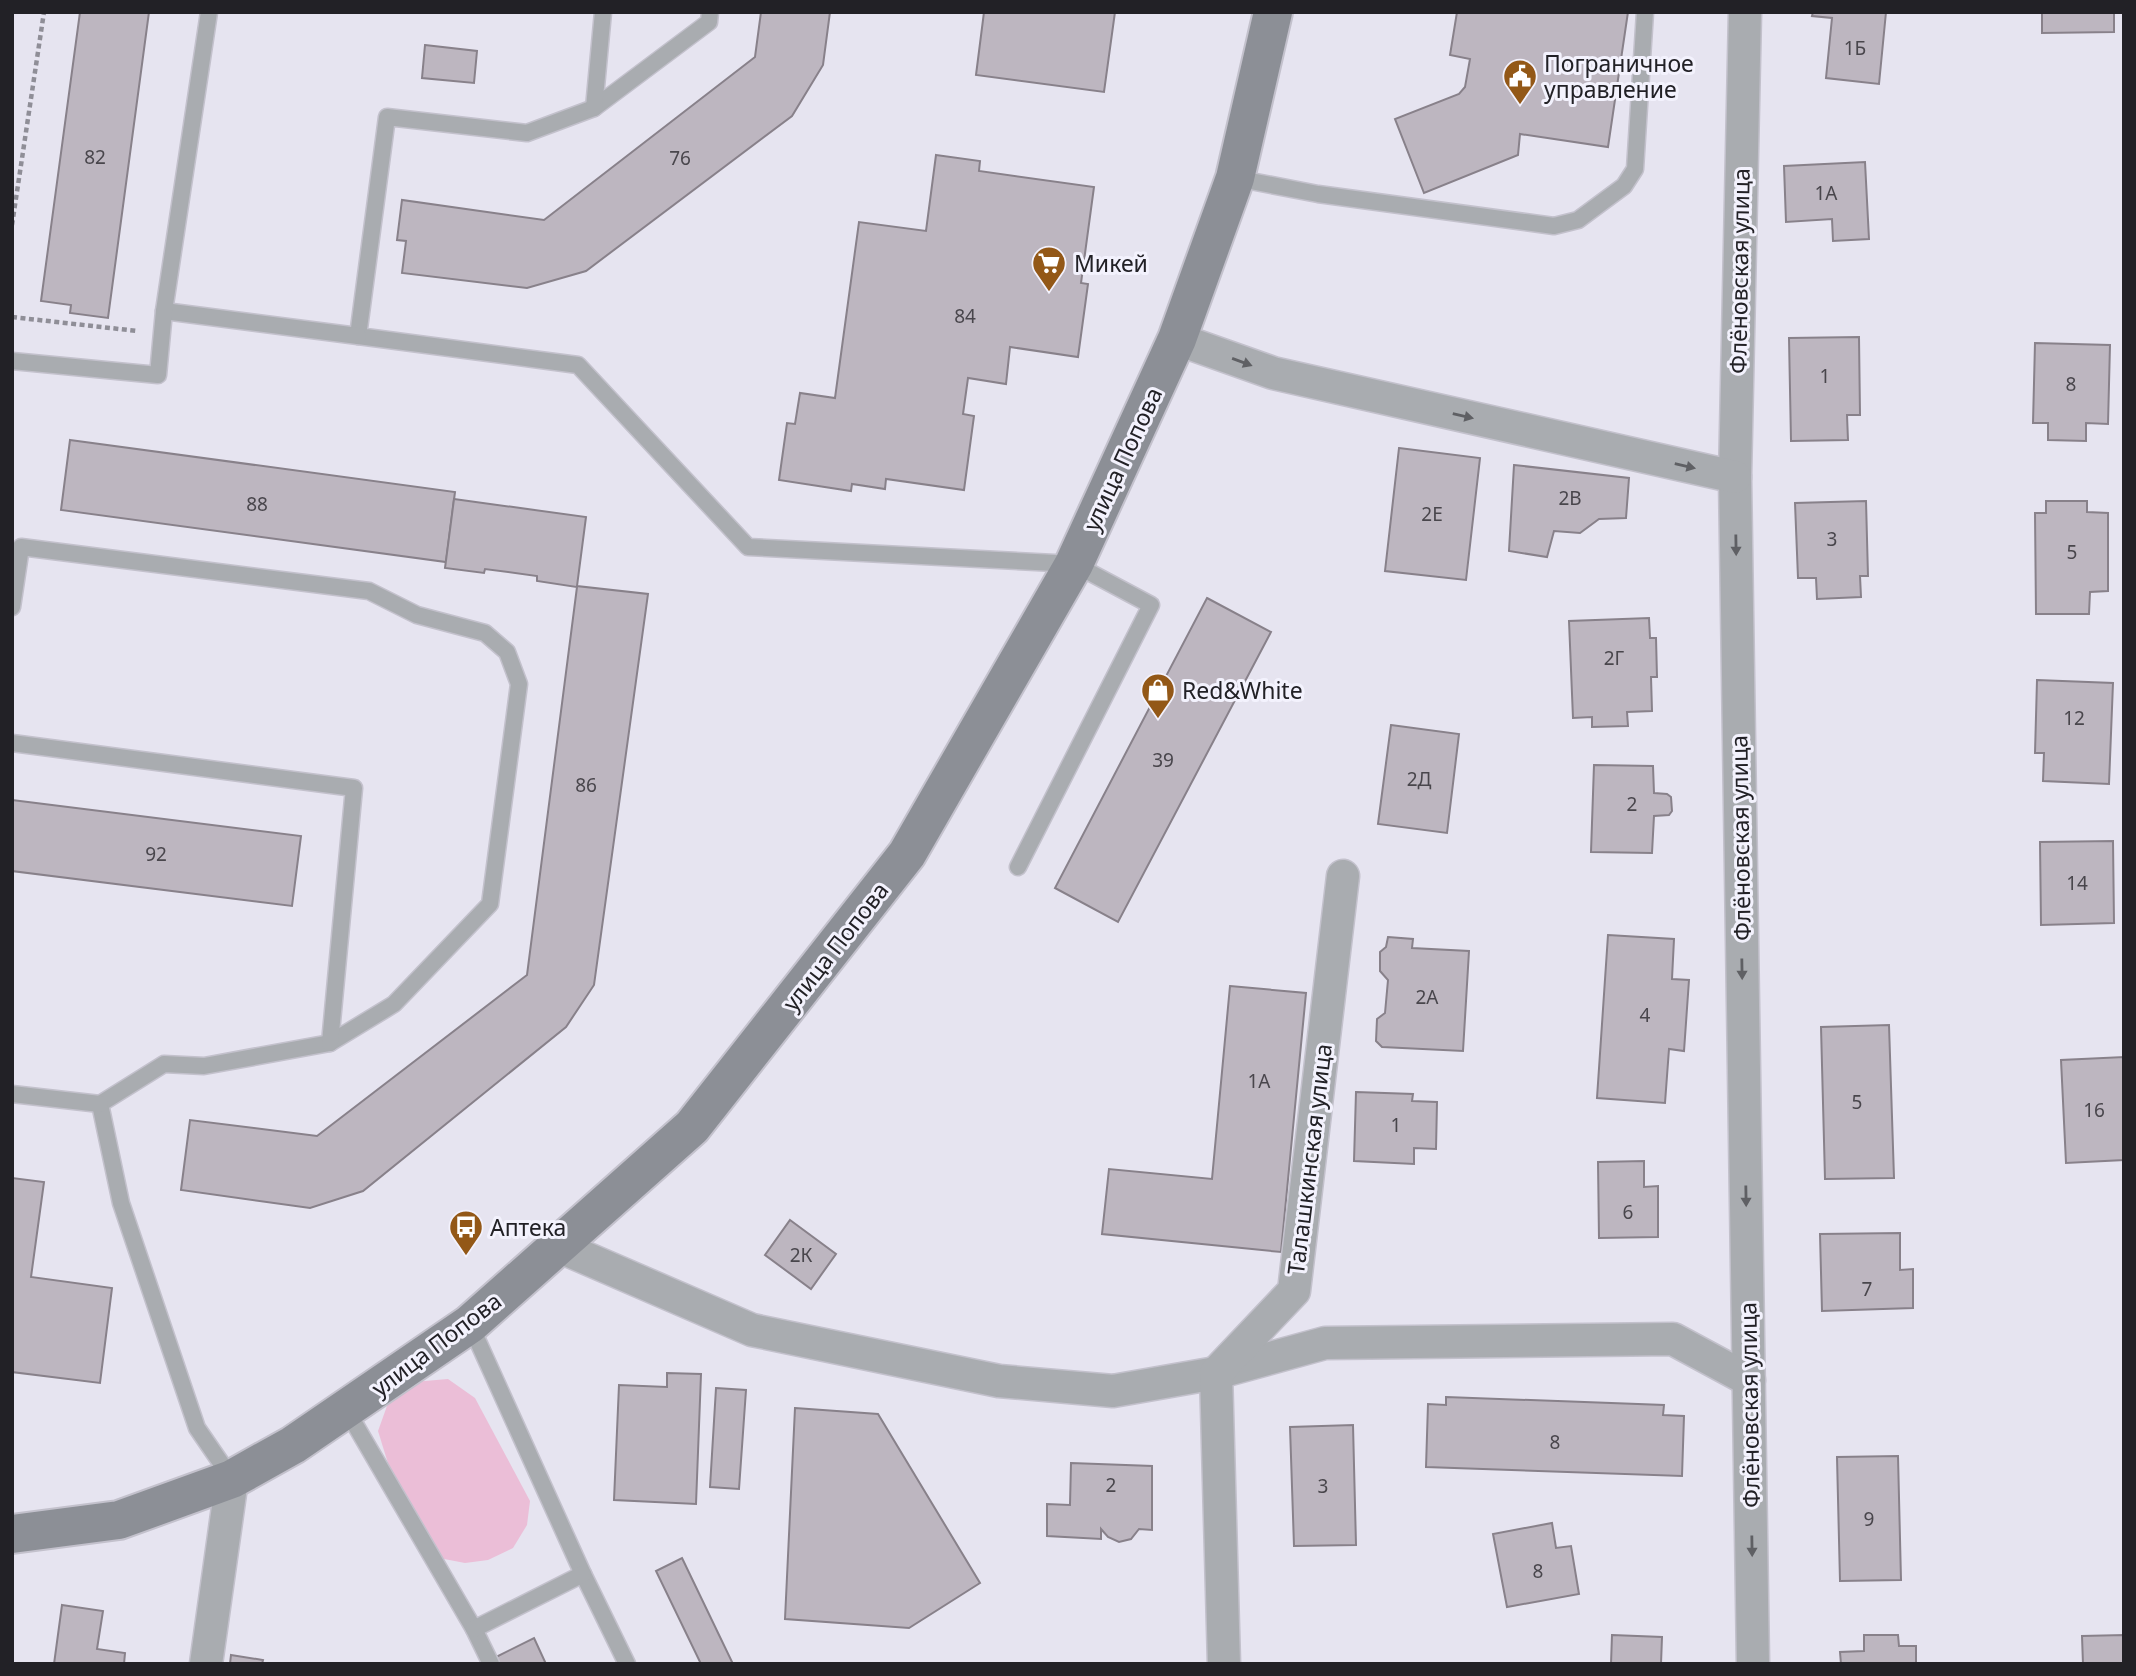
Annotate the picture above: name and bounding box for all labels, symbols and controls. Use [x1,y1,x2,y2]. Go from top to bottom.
house number: 1Б [1844,35,1866,61]
place label: Пограничное управление [1544,47,1694,105]
public building icon: Пограничное управление [1501,57,1539,106]
house number: 82 [84,144,106,170]
house number: 76 [669,145,691,171]
street label: Флёновская улица [1721,168,1757,374]
house number: 1А [1815,180,1838,206]
supermarket icon: Микей [1030,244,1068,293]
place label: Микей [1074,247,1148,279]
house number: 84 [954,303,976,329]
one-way arrow [1231,357,1252,368]
house number: 1 [1820,363,1830,389]
house number: 8 [2066,371,2076,397]
street label: улица Попова [1075,382,1169,536]
one-way arrow [1452,411,1474,422]
one-way arrow [1674,460,1696,471]
house number: 2В [1558,485,1582,511]
house number: 88 [246,491,268,517]
house number: 2Е [1421,501,1443,527]
house number: 3 [1827,526,1837,552]
one-way arrow [1730,535,1742,557]
house number: 5 [2067,539,2077,565]
house number: 2Г [1604,645,1625,671]
shop icon: Red&White [1139,671,1177,720]
place label: Red&White [1182,674,1303,706]
house number: 12 [2063,705,2085,731]
street label: Флёновская улица [1722,735,1758,941]
house number: 39 [1152,747,1174,773]
house number: 2Д [1407,766,1432,792]
house number: 86 [575,772,597,798]
house number: 2 [1627,791,1637,817]
house number: 92 [145,841,167,867]
house number: 14 [2066,870,2088,896]
street label: улица Попова [775,875,895,1017]
one-way arrow [1737,958,1748,980]
house number: 2А [1416,984,1439,1010]
house number: 4 [1640,1002,1651,1028]
street label: Талашкинская улица [1279,1042,1339,1276]
house number: 1А [1248,1068,1271,1094]
house number: 5 [1852,1089,1862,1115]
house number: 16 [2083,1097,2105,1123]
house number: 1 [1391,1112,1401,1138]
one-way arrow [1740,1185,1752,1207]
house number: 6 [1623,1199,1633,1225]
bus stop icon: Аптека [447,1208,485,1257]
place label: Аптека [490,1211,566,1243]
house number: 2К [790,1242,812,1268]
house number: 7 [1862,1276,1872,1302]
street label: улица Попова [364,1285,508,1403]
street label: Флёновская улица [1731,1302,1767,1508]
house number: 8 [1550,1429,1560,1455]
house number: 2 [1106,1472,1116,1498]
house number: 3 [1318,1473,1328,1499]
house number: 9 [1864,1506,1874,1532]
one-way arrow [1746,1535,1757,1557]
house number: 8 [1533,1558,1543,1584]

